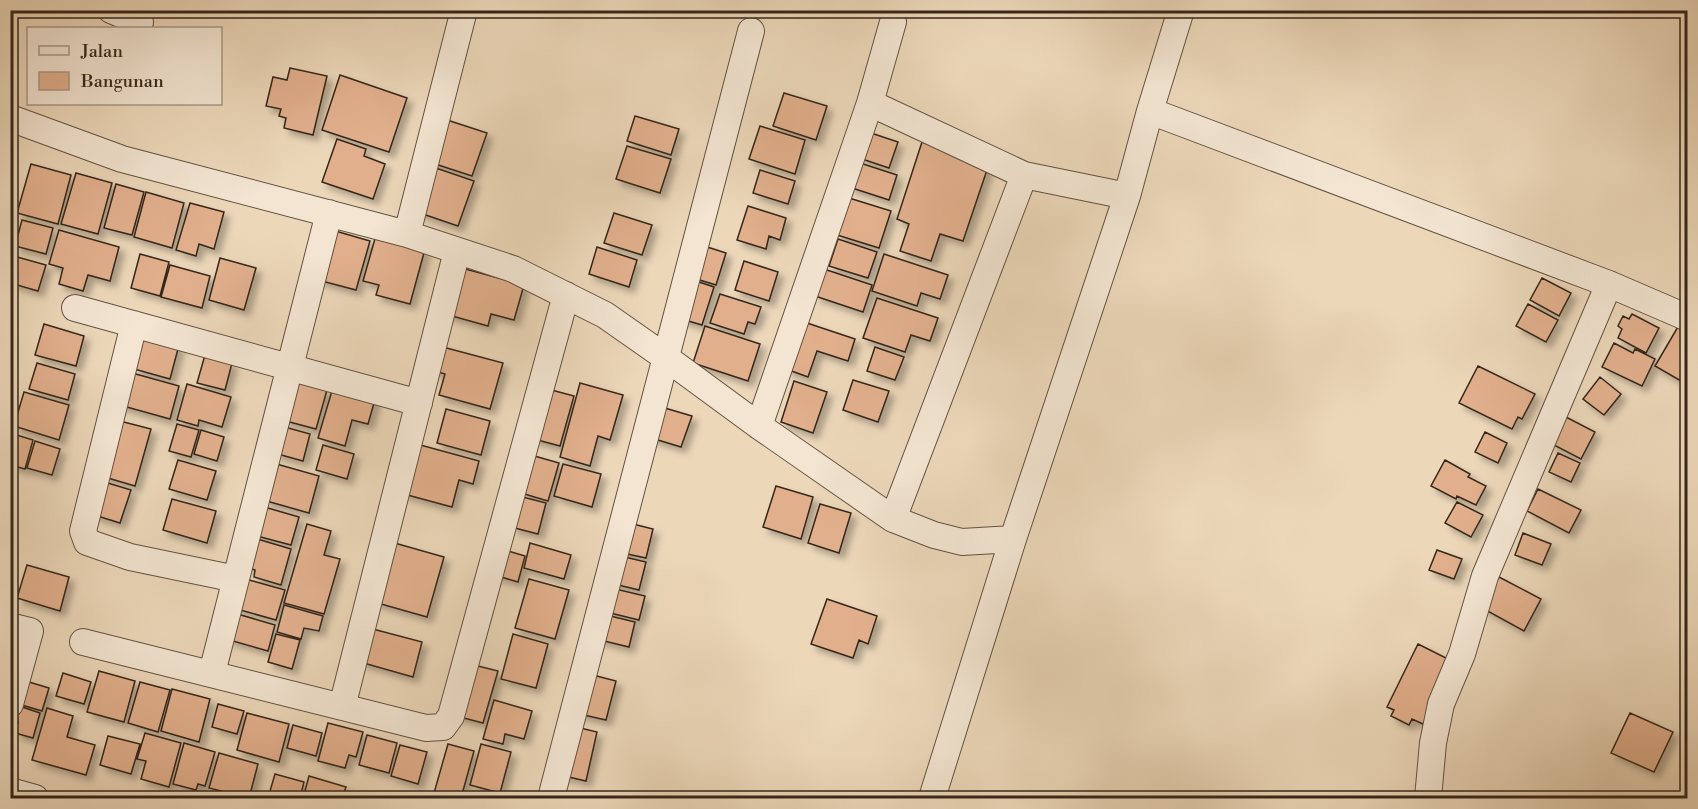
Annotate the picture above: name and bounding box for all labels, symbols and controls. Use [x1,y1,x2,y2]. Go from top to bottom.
legend [27,27,222,105]
text: Jalan [80,40,123,63]
text: Bangunan [80,70,164,93]

